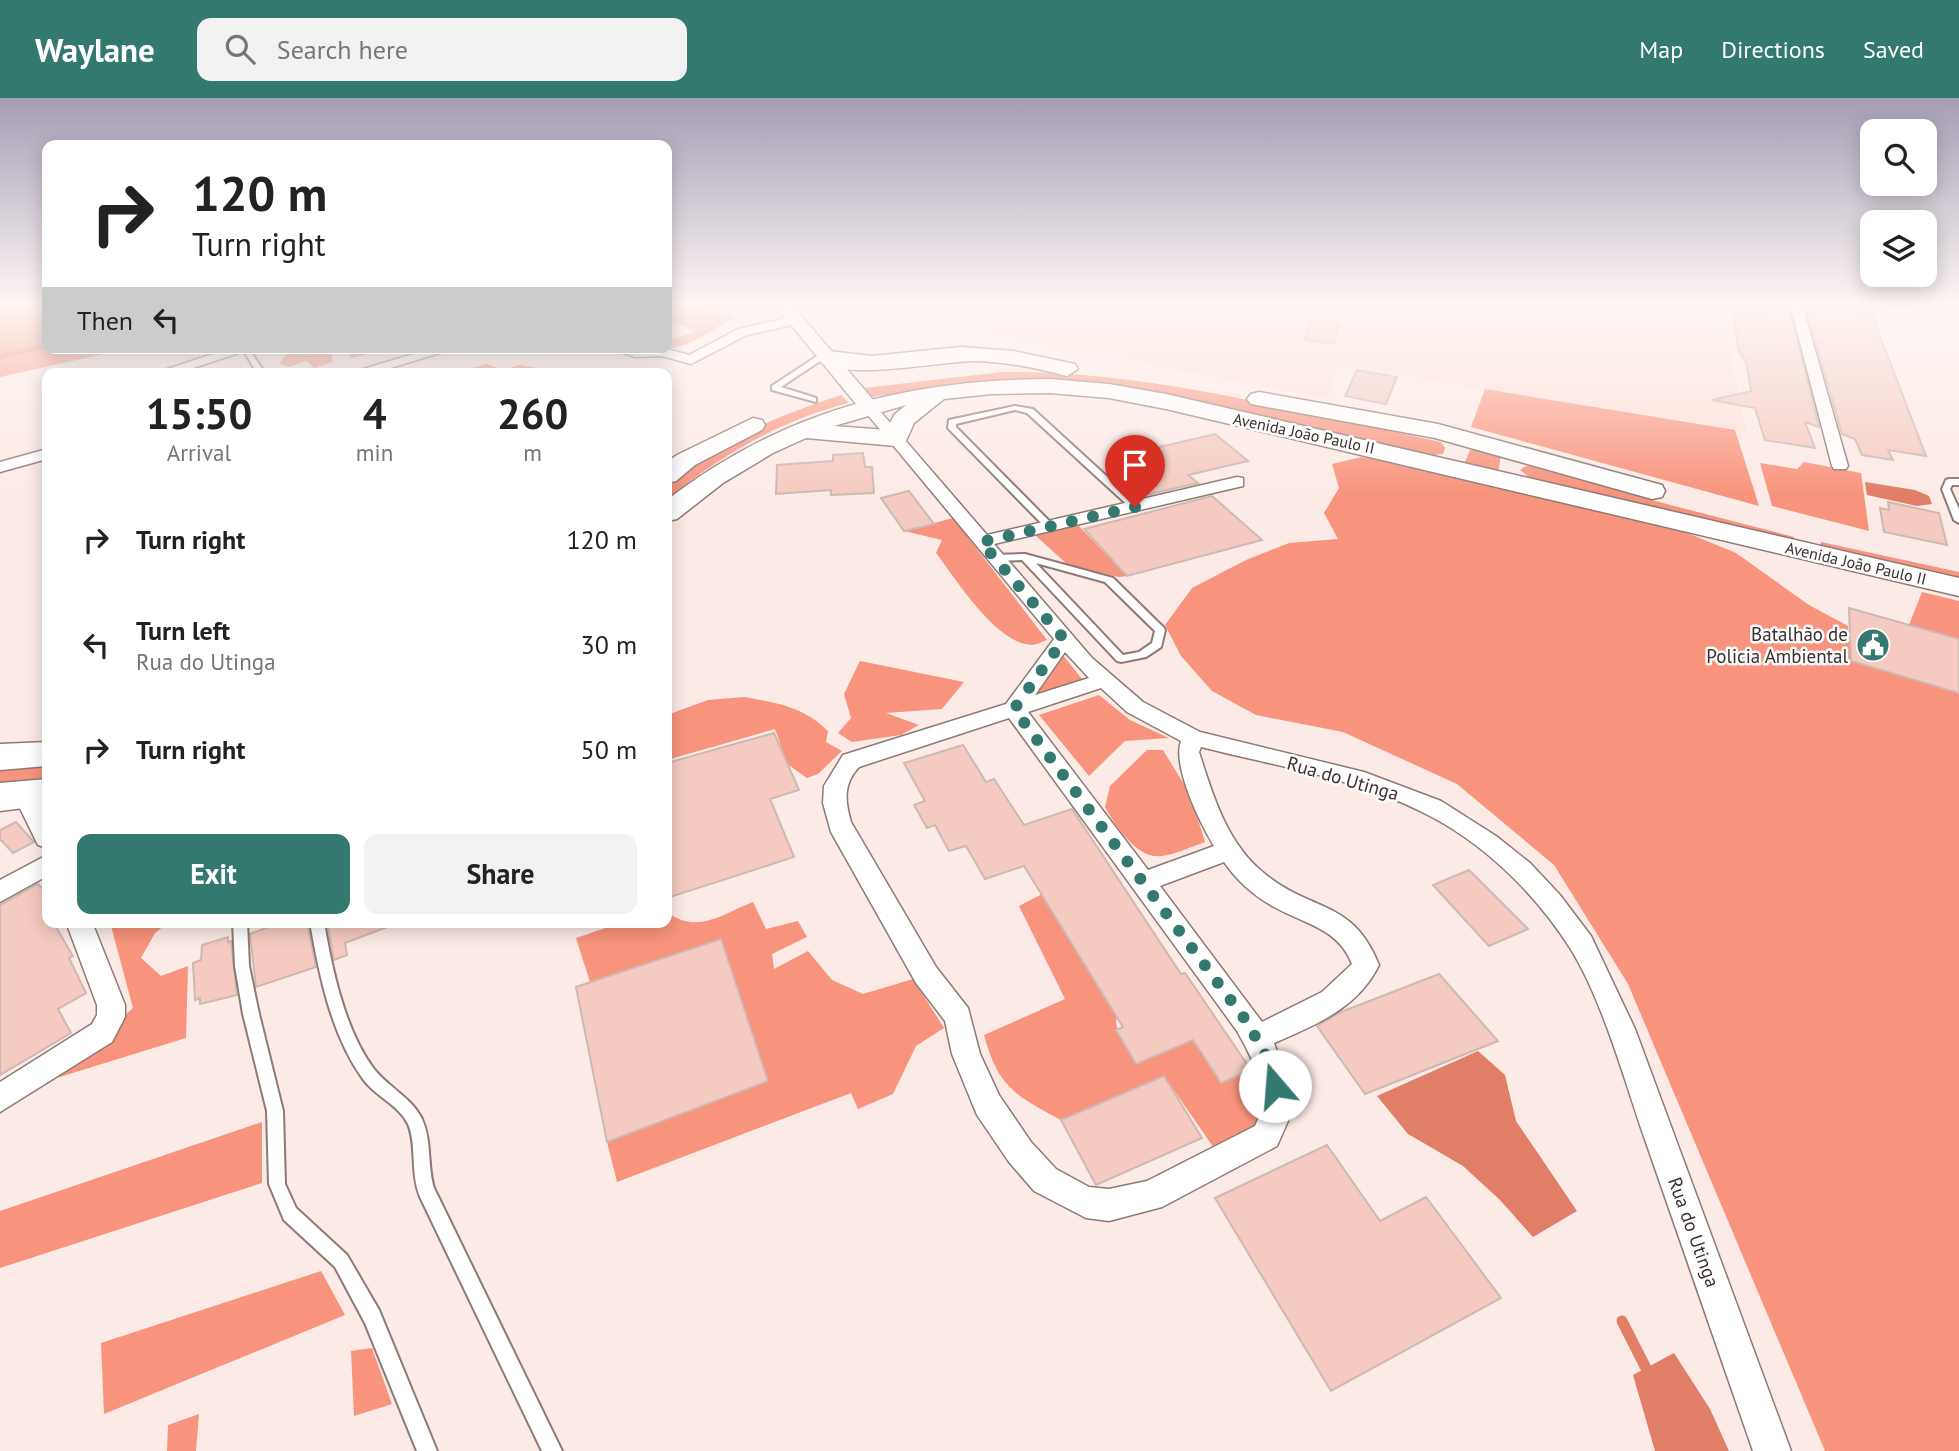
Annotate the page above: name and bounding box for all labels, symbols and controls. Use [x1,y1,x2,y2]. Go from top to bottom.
search box [197,18,687,81]
text: Waylane [35,28,155,71]
icon: search [221,30,259,68]
text: Search here [277,33,408,66]
text: Map [1639,34,1683,65]
text: Directions [1721,34,1825,65]
text: Saved [1863,34,1924,65]
map controls [1860,119,1937,287]
button: search [1860,119,1937,196]
text: 120 m [192,161,327,225]
icon: right [77,168,168,259]
button: layers [1860,210,1937,287]
text: Turn right [192,223,326,265]
icon: left [147,301,185,339]
text: Then [77,304,133,337]
text: 15:50 [146,386,252,441]
text: 4 [363,386,386,441]
text: 260 [497,386,568,441]
street label: Avenida João Paulo II [1231,408,1377,458]
pin [1105,435,1165,507]
text: Arrival [167,438,231,467]
text: min [356,438,393,467]
text: m [523,438,542,467]
icon: arrive [1116,446,1154,484]
icon: right [77,521,115,559]
text: Turn right [136,523,245,556]
text: 120 m [566,523,637,556]
street label: Avenida João Paulo II [1784,537,1928,589]
text: Turn left [136,614,230,647]
place label: Batalhão de Policia Ambiental [1706,622,1848,668]
icon: left [77,626,115,664]
public building icon: Batalhão de Policia Ambiental [1854,626,1892,664]
text: 30 m [581,628,637,661]
text: Rua do Utinga [136,647,276,676]
icon: right [77,731,115,769]
text: Turn right [136,733,245,766]
text: 50 m [581,733,637,766]
street label: Rua do Utinga [1284,751,1402,805]
button: Exit [77,834,350,914]
button: Share [364,834,637,914]
position arrow [1238,1049,1312,1123]
street label: Rua do Utinga [1663,1174,1725,1290]

